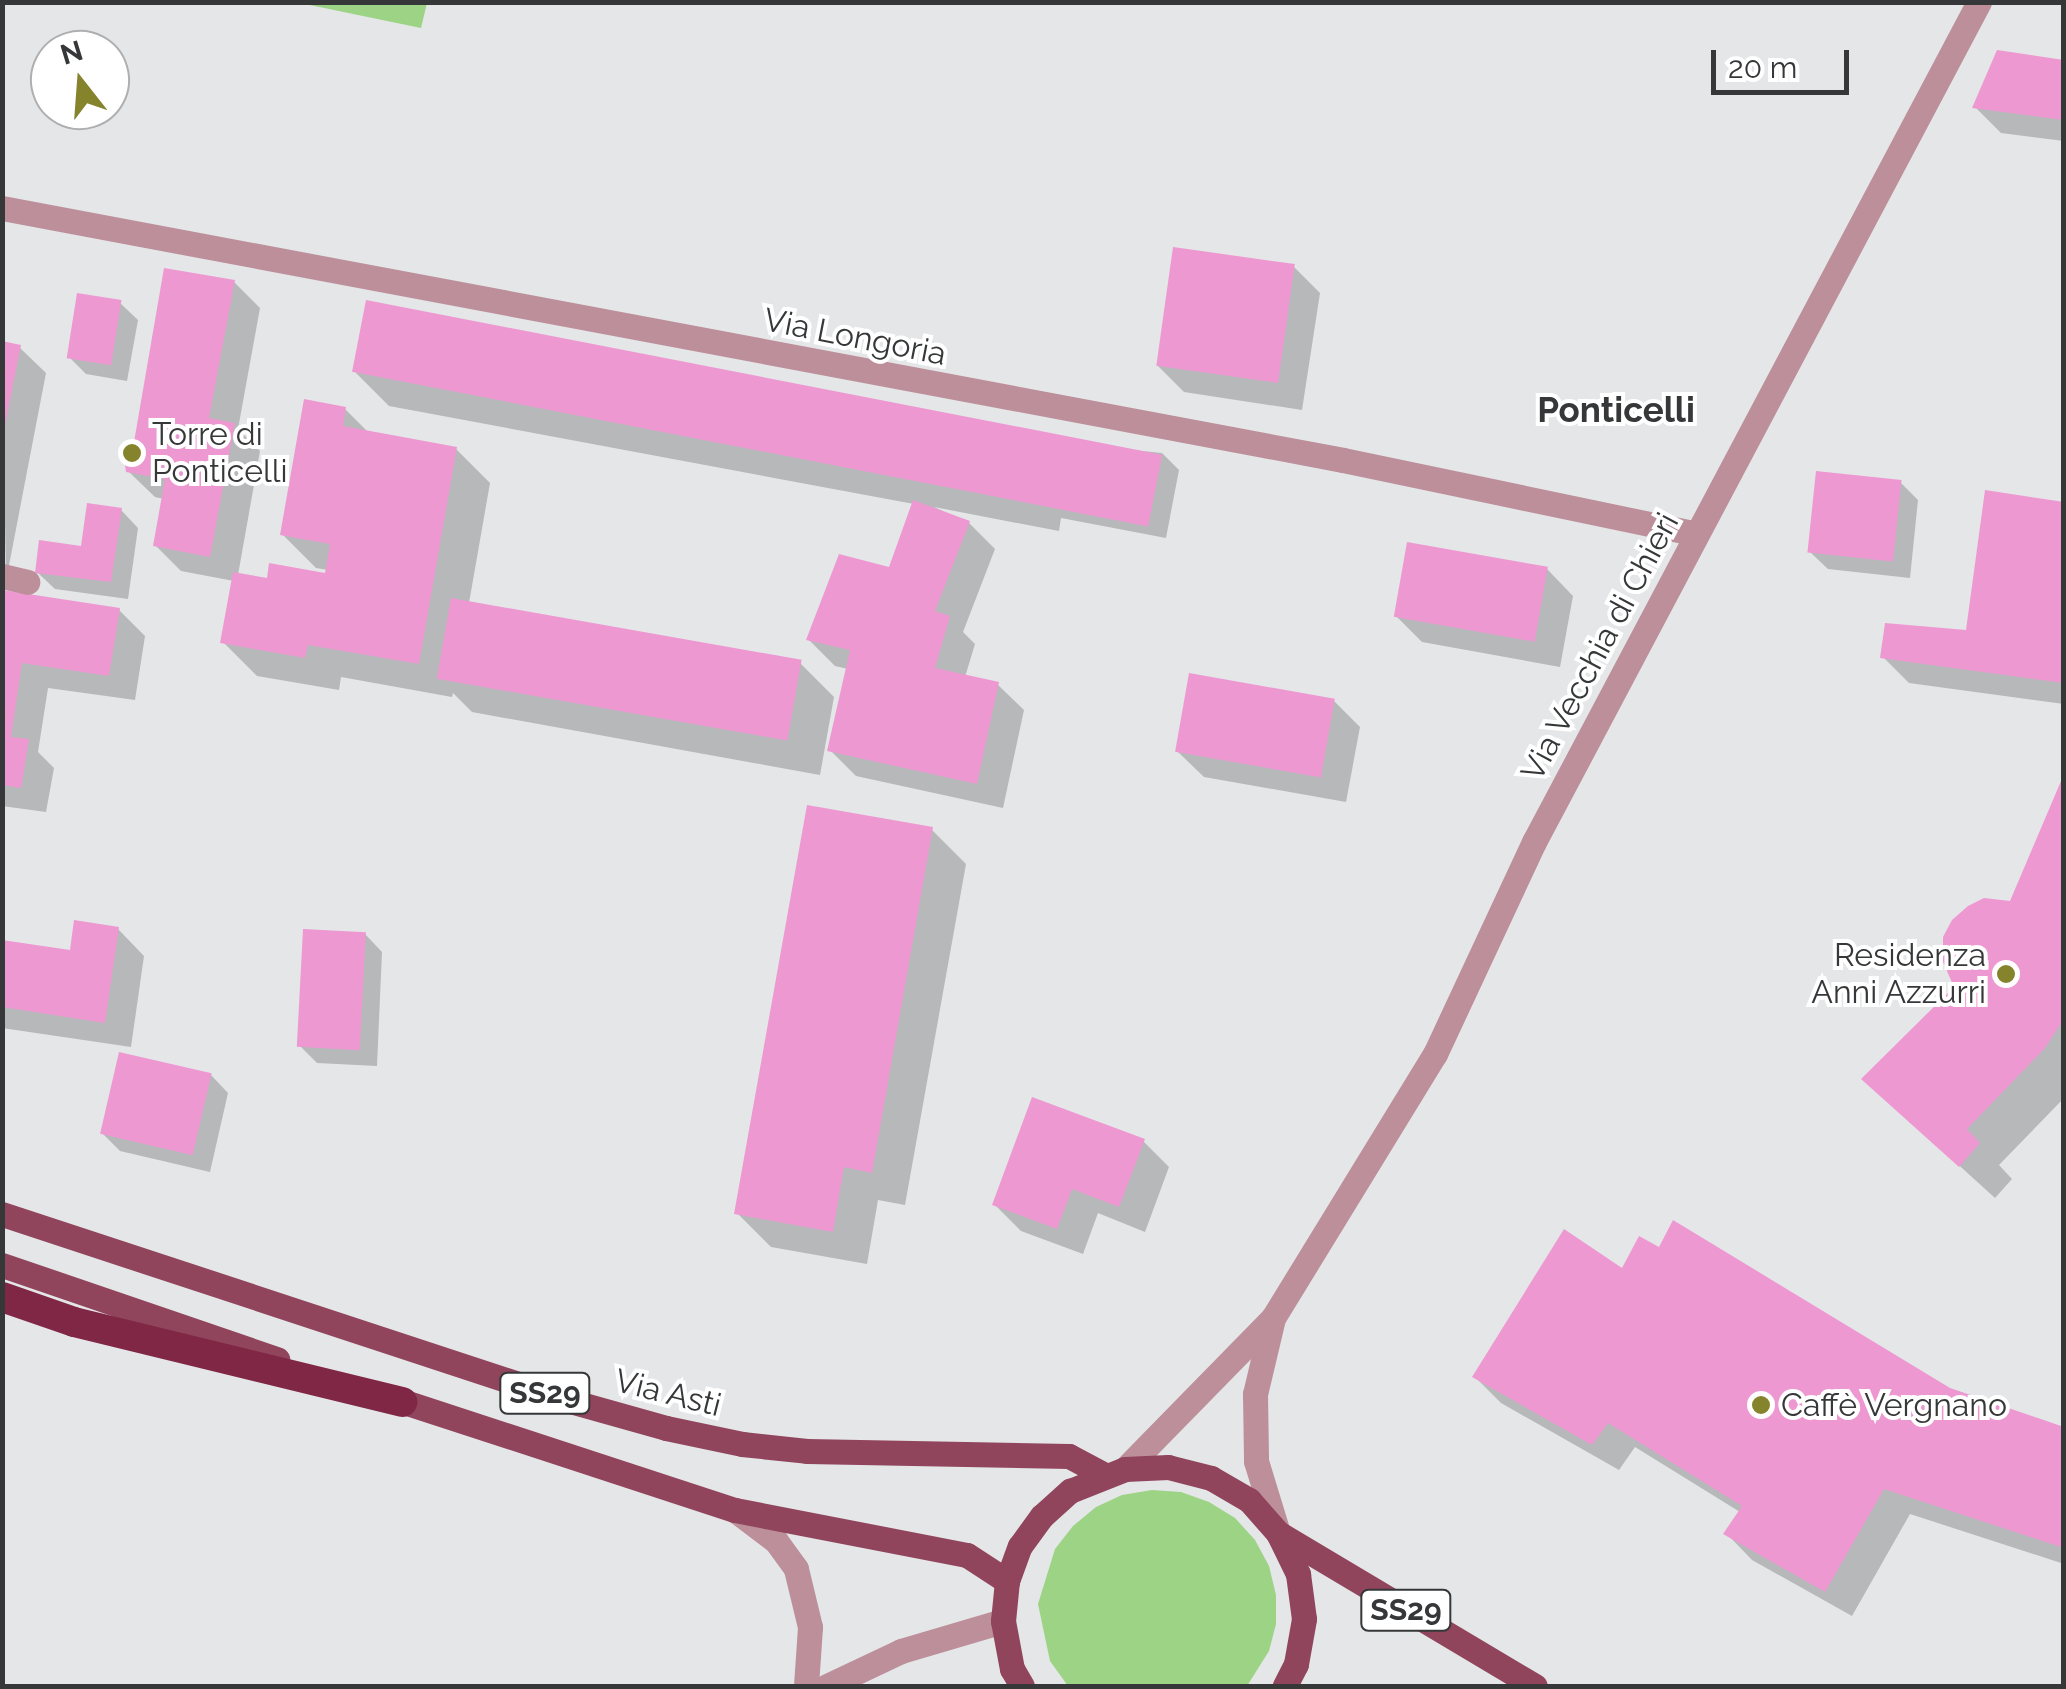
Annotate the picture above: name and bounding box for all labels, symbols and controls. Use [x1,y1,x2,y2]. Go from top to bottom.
north arrow [30,30,130,130]
scale bar [1716,30,1854,92]
text: N [57,34,87,72]
text: 20 m [1728,50,1797,85]
street label: Via Longoria [761,301,949,373]
district label: Ponticelli [1537,389,1695,431]
place label: Torre di Ponticelli [152,416,287,491]
marker: Torre di Ponticelli [121,442,143,464]
street label: Via Vecchia di Chieri [1513,506,1687,788]
place label: Residenza Anni Azzurri [1810,937,1986,1012]
marker: Residenza Anni Azzurri [1995,963,2017,985]
street label: Via Asti [611,1361,725,1425]
road number: SS29 [498,1368,592,1418]
place label: Caffè Vergnano [1781,1386,2008,1424]
marker: Caffè Vergnano [1750,1394,1772,1416]
road number: SS29 [1358,1585,1454,1635]

